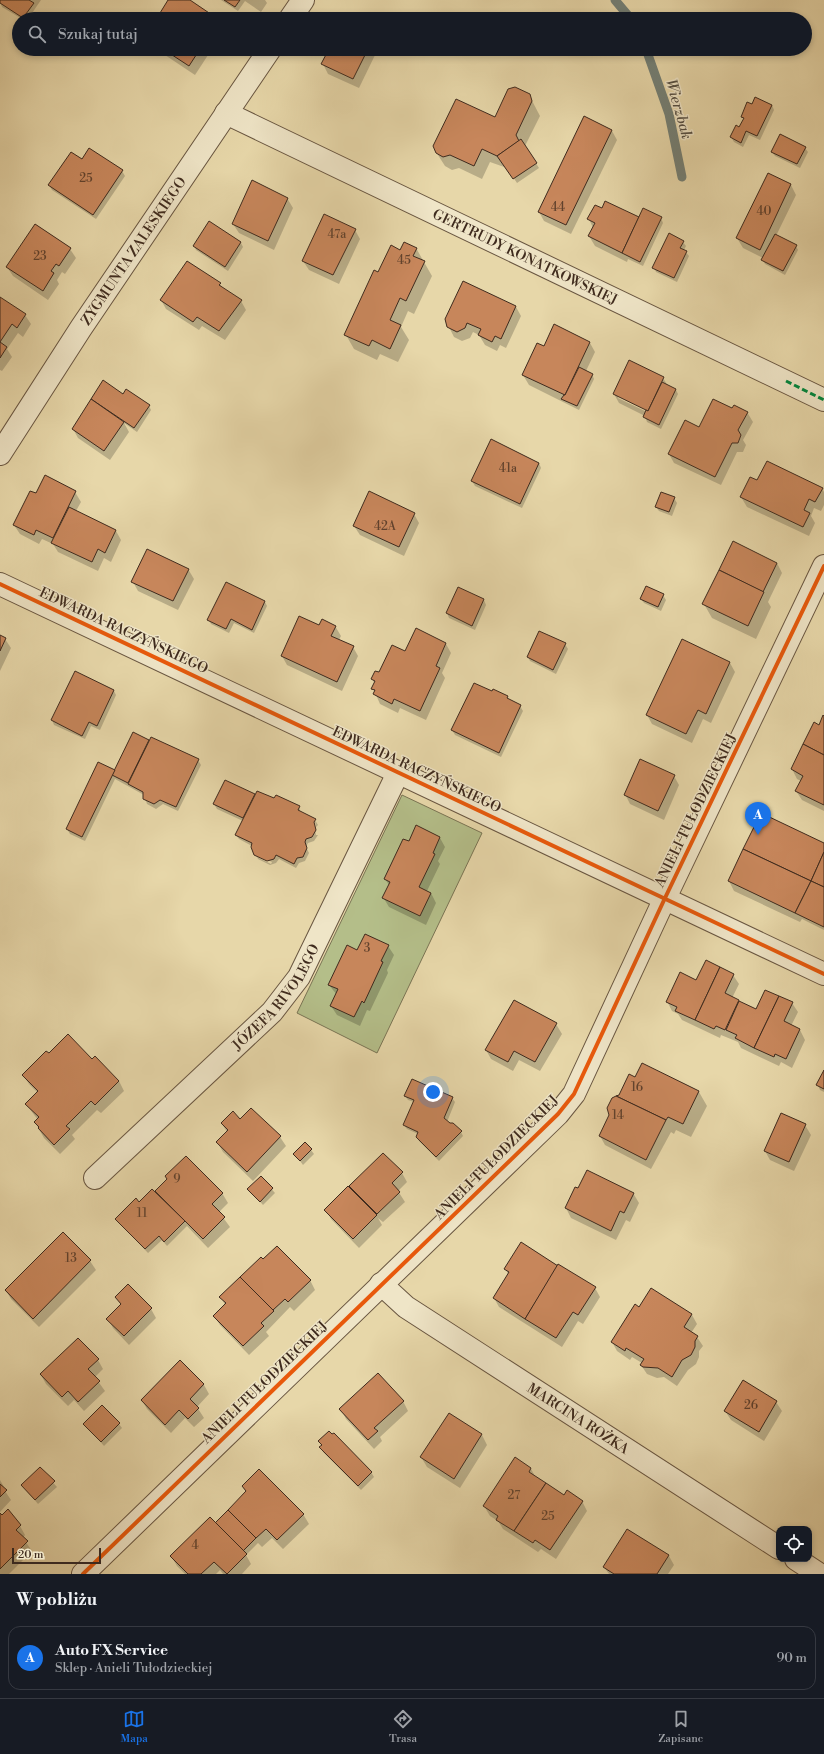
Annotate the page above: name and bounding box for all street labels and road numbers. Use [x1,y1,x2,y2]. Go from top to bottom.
street label: ZYGMUNTA ZALESKIEGO [77,174,191,329]
street label: GERTRUDY KONATKOWSKIEJ [429,205,620,310]
street label: EDWARDA RACZYŃSKIEGO [36,582,212,678]
street label: EDWARDA RACZYŃSKIEGO [329,721,505,817]
street label: ANIELI TUŁODZIECKIEJ [650,731,741,891]
street label: JÓZEFA RIVOLEGO [228,941,324,1055]
street label: ANIELI TUŁODZIECKIEJ [430,1092,563,1225]
street label: ANIELI TUŁODZIECKIEJ [197,1318,332,1449]
street label: MARCINA ROŻKA [523,1380,632,1459]

